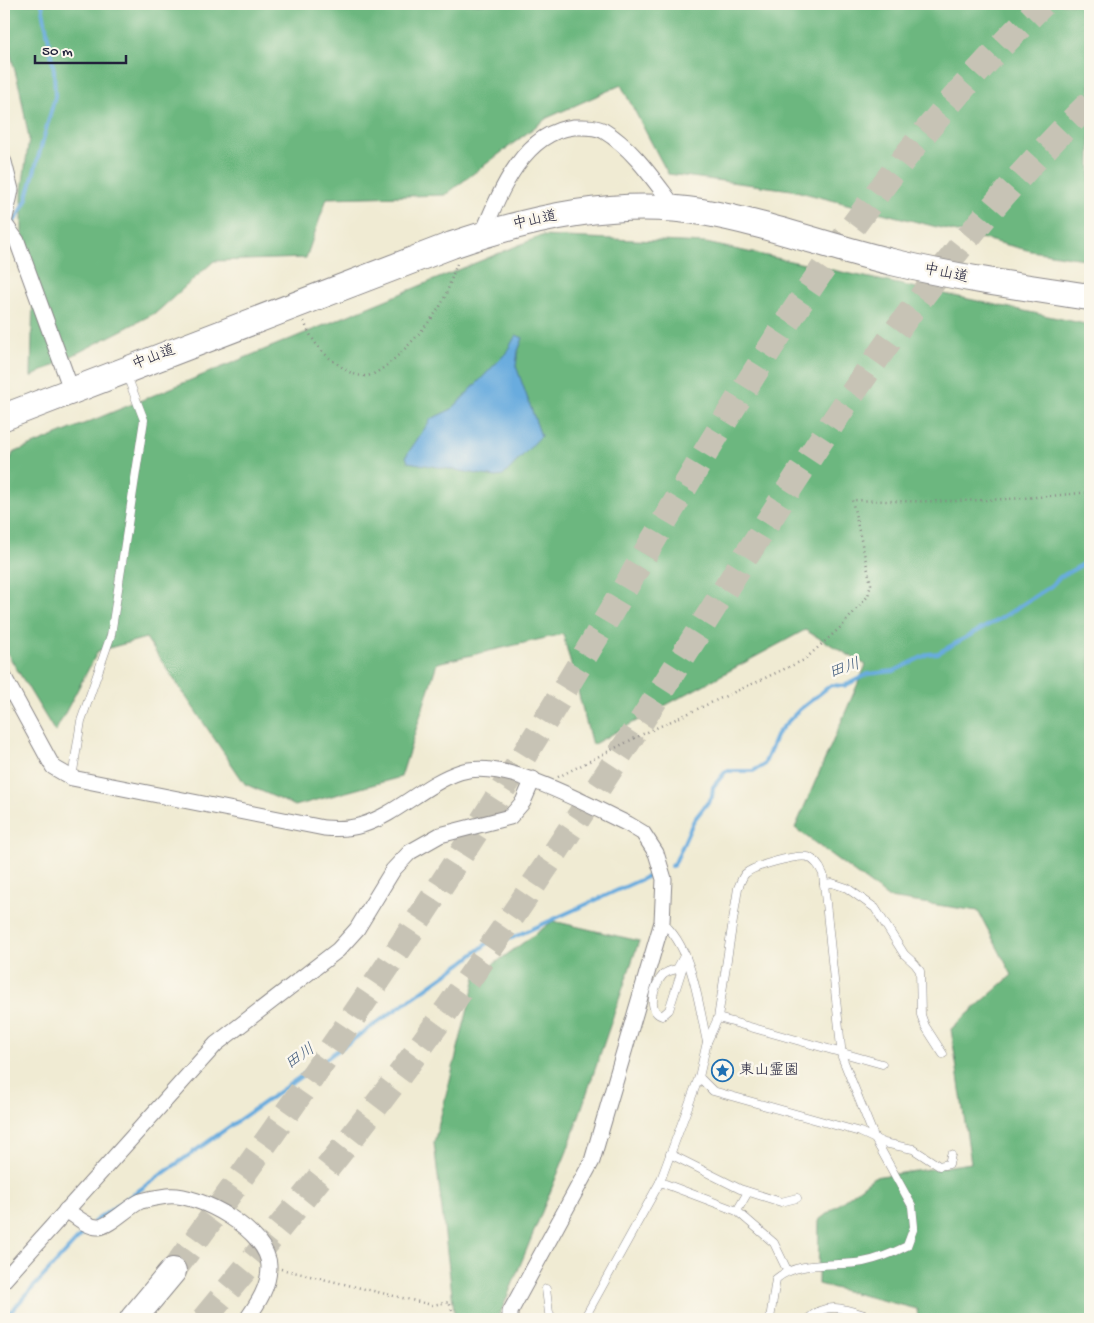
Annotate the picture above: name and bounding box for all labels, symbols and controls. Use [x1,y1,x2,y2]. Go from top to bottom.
scale bar [35,32,126,64]
text: 50 m [42,43,73,61]
street label: 中山道 [511,207,559,234]
street label: 中山道 [922,260,970,287]
street label: 中山道 [129,341,178,374]
water label: 田川 [826,655,863,684]
water label: 田川 [282,1040,320,1075]
place icon: 東山霊園 [711,1059,735,1083]
place label: 東山霊園 [739,1061,799,1080]

